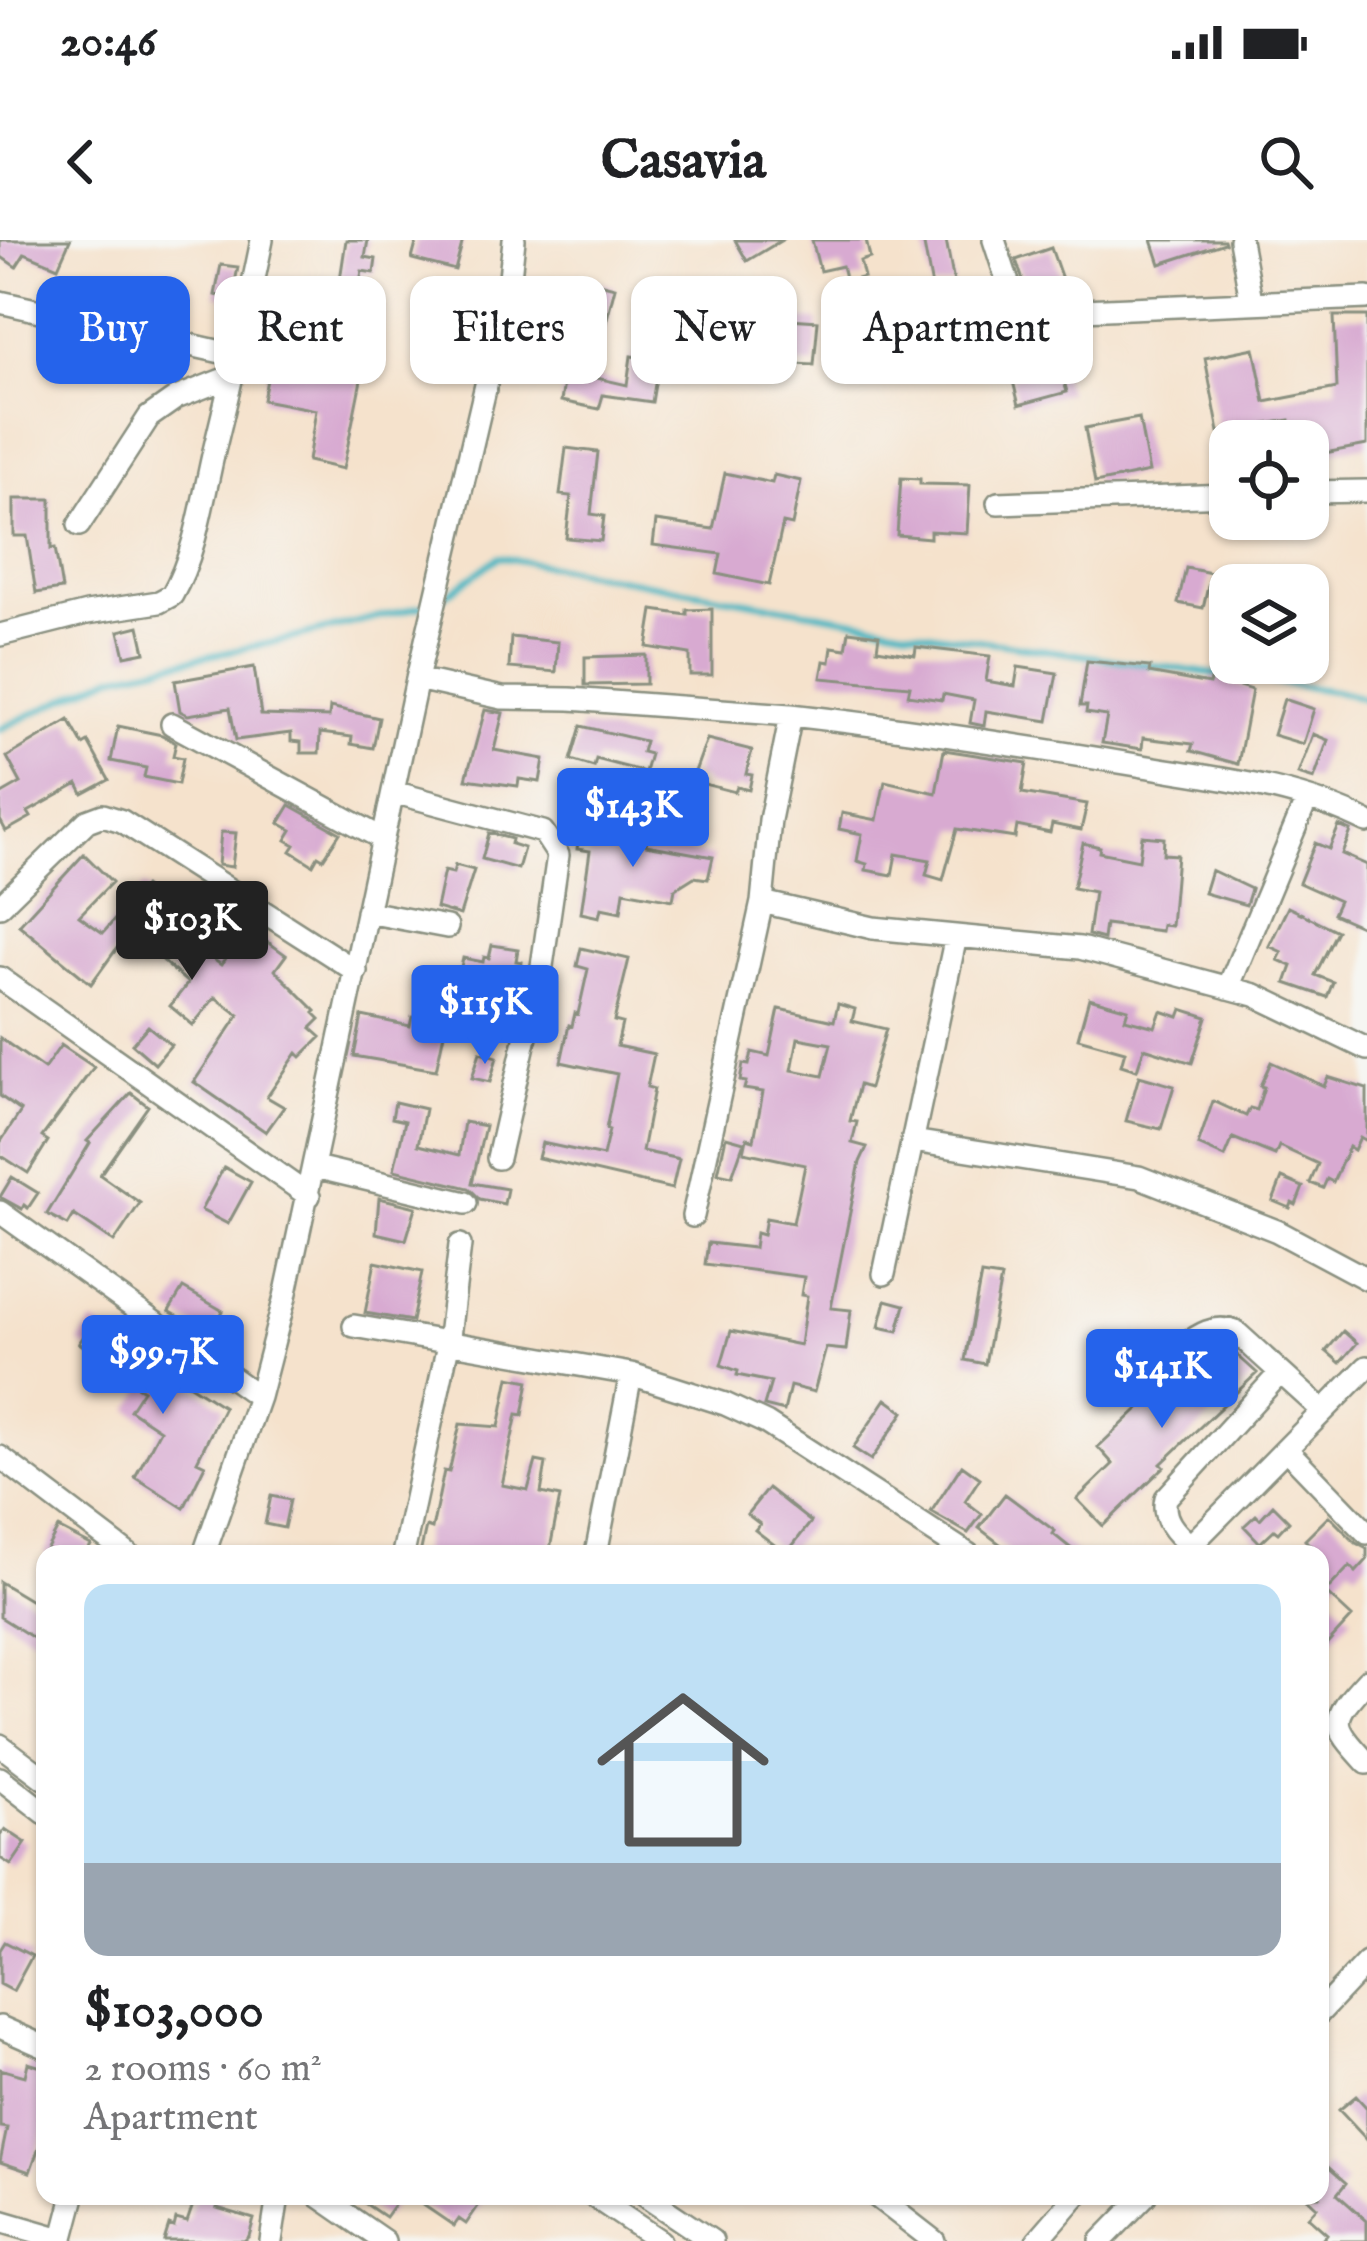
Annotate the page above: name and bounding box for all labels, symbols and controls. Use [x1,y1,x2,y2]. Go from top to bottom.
text: 20:46 [60,14,156,71]
text: Casavia [601,128,766,197]
icon: back [48,129,114,195]
icon: search [1253,129,1319,195]
chip: Buy [36,276,190,384]
chip: Rent [214,276,386,384]
chip: Filters [410,276,607,384]
chip: New [631,276,797,384]
chip: Apartment [821,276,1093,384]
map controls [1209,420,1329,684]
button: locate [1209,420,1329,540]
button: layers [1209,564,1329,684]
pin: $143K [549,768,717,870]
text: $143K [584,782,682,831]
pin: $103K [108,881,276,983]
text: $103K [143,895,241,944]
pin: $115K [401,965,569,1067]
text: $115K [439,979,532,1028]
pin: $99.7K [65,1315,261,1417]
text: $99.7K [109,1329,217,1378]
pin: $141K [1078,1329,1246,1431]
text: $141K [1113,1343,1211,1392]
icon: home [575,1662,791,1878]
text: $103,000 [84,1980,264,2045]
text: 2 rooms · 60 m² [84,2045,322,2094]
text: Apartment [84,2094,258,2143]

